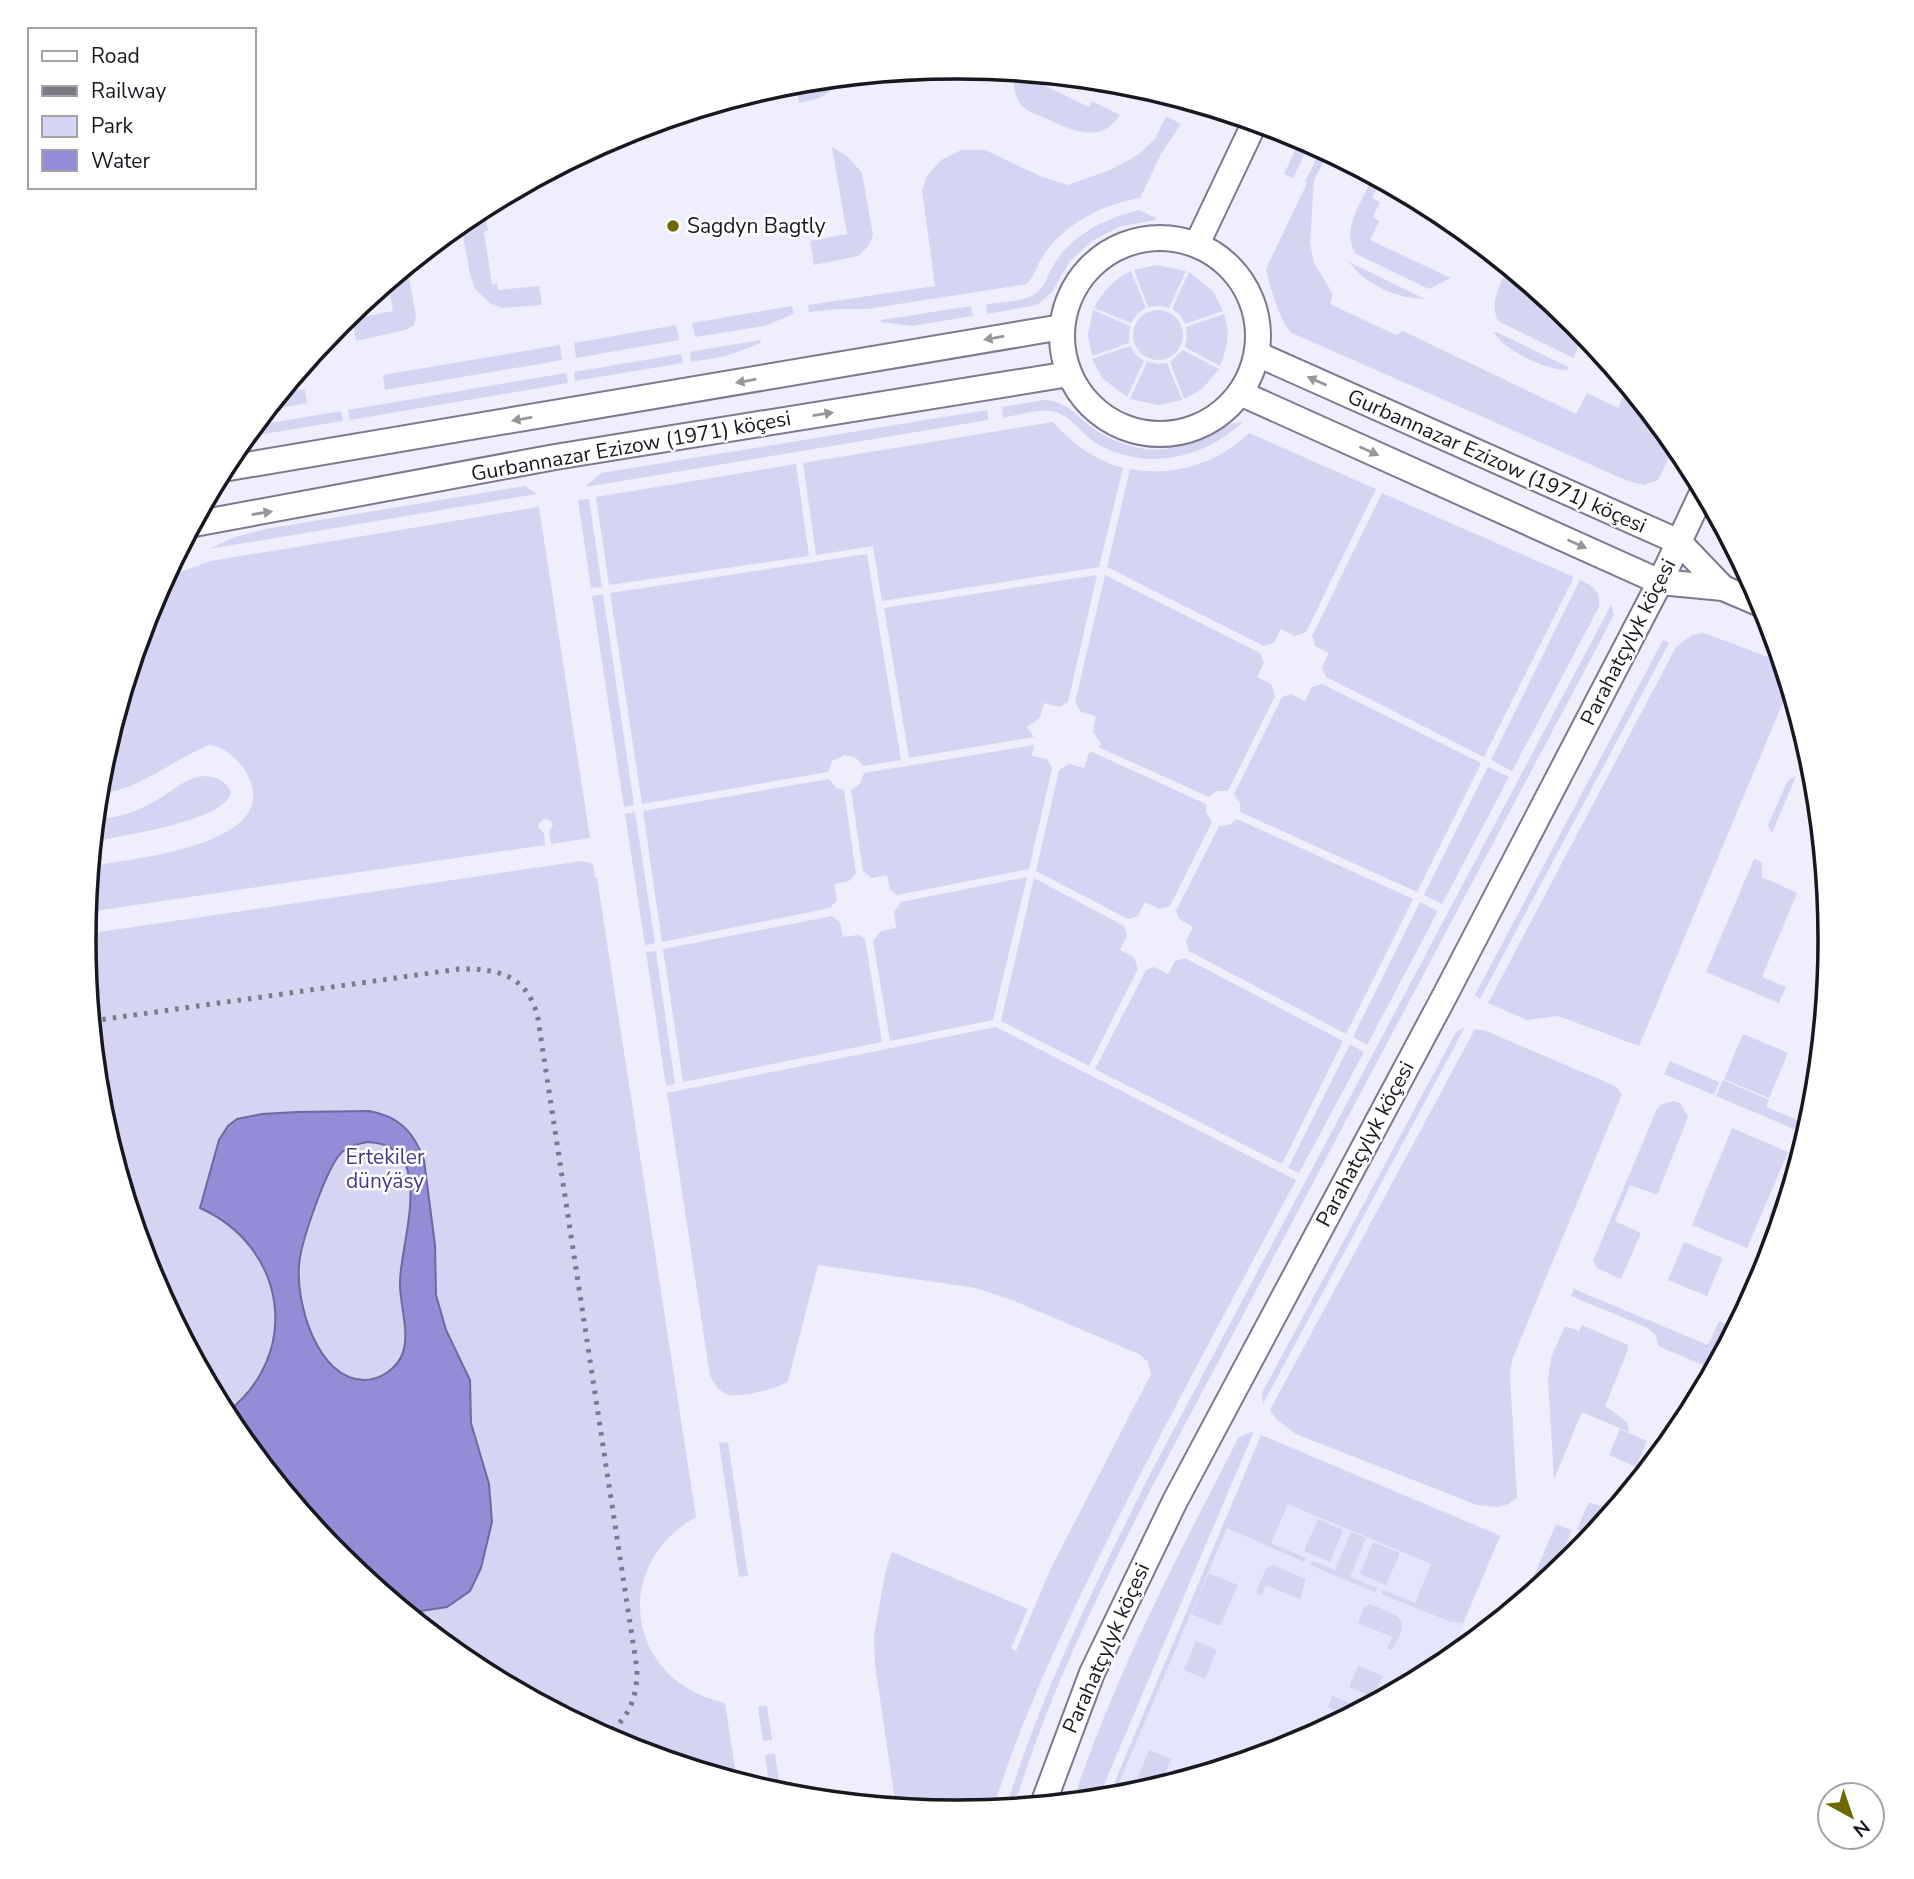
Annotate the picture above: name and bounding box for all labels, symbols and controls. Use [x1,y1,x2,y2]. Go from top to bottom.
legend [28,28,256,189]
text: Road [91,42,140,70]
text: Railway [91,77,166,105]
text: Park [91,112,133,140]
text: Water [91,147,150,175]
place label: Sagdyn Bagtly [687,212,826,240]
marker: Sagdyn Bagtly [665,218,681,234]
one-way arrow [983,333,1005,344]
one-way arrow [1307,375,1327,387]
one-way arrow [735,376,757,387]
street label: Gurbannazar Ezizow (1971) köçesi [1343,382,1651,540]
street label: Gurbannazar Ezizow (1971) köçesi [469,404,793,488]
one-way arrow [813,408,835,419]
one-way arrow [511,414,533,425]
one-way arrow [1359,446,1380,457]
one-way arrow [251,507,273,518]
one-way arrow [1567,538,1587,550]
street label: Parahatçylyk köçesi [1574,554,1682,730]
street label: Parahatçylyk köçesi [1310,1056,1420,1232]
park label: Ertekiler dünýäsy [346,1143,425,1195]
street label: Parahatçylyk köçesi [1056,1558,1156,1738]
north arrow [1816,1781,1886,1851]
text: N [1847,1814,1875,1843]

